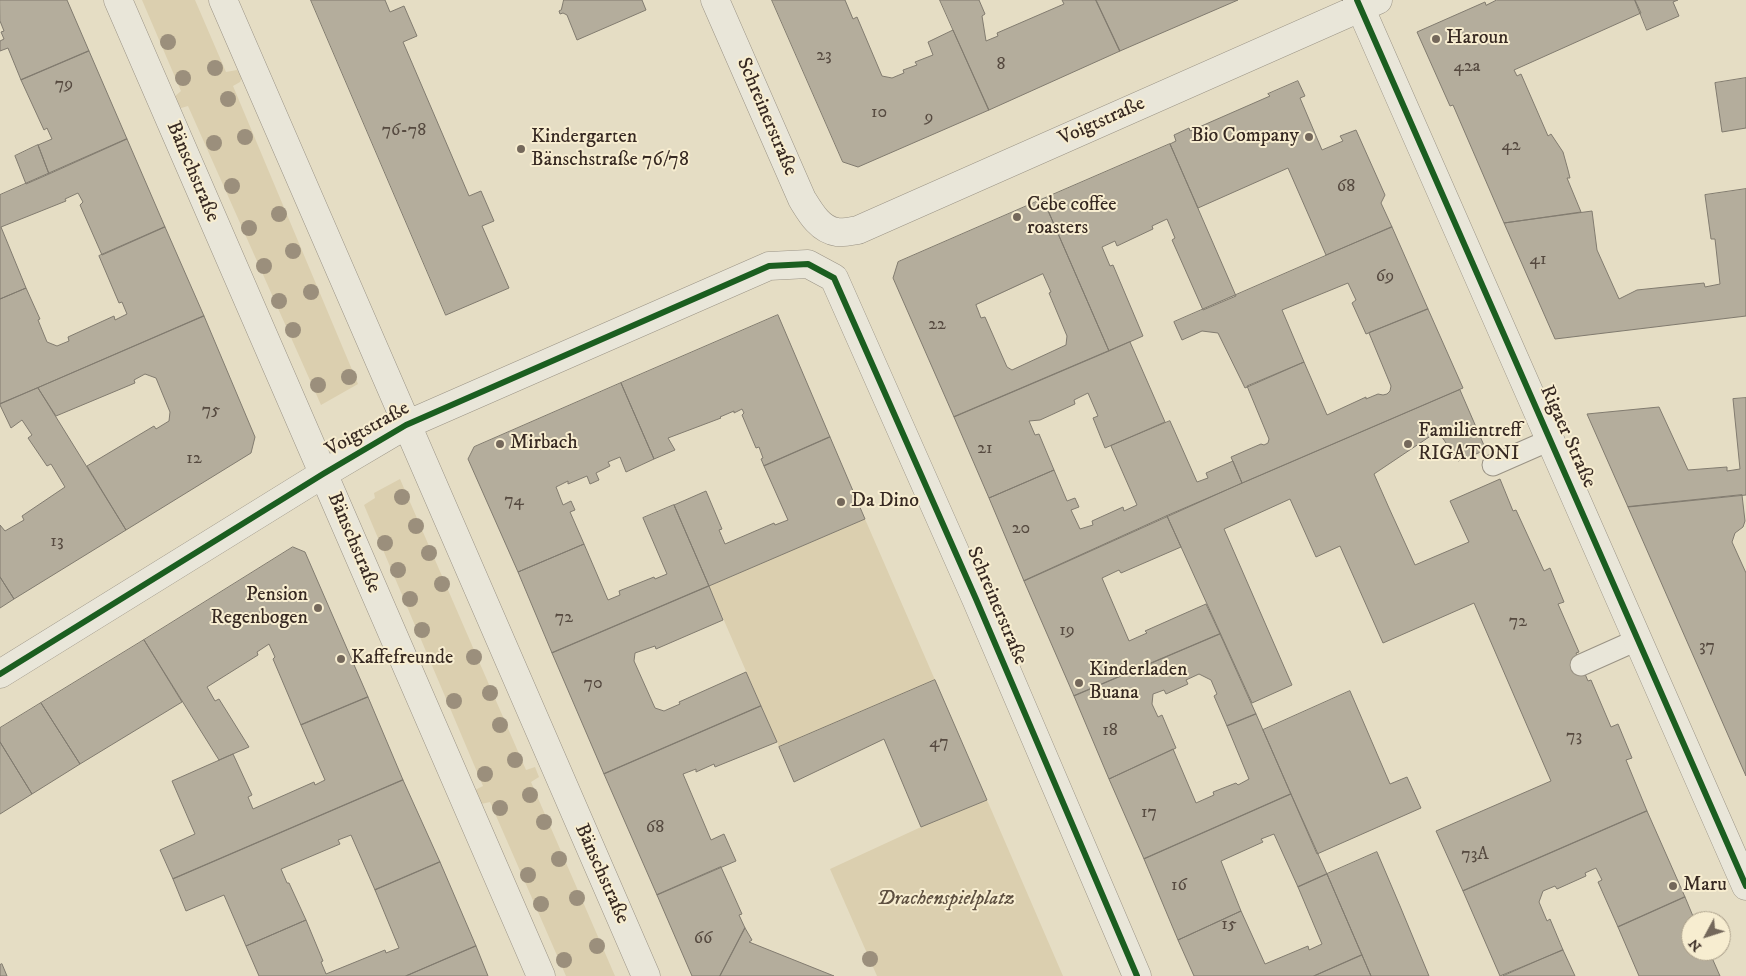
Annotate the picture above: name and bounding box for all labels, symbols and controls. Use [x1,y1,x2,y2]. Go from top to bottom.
place label: Haroun [1446,27,1509,51]
marker: Haroun [1430,33,1442,45]
house number: 23 [816,45,832,67]
street label: Schreinerstraße [730,54,802,180]
house number: 8 [996,54,1006,76]
house number: 42a [1454,56,1480,78]
house number: 79 [55,74,73,96]
street label: Voigtstraße [1055,92,1149,152]
house number: 10 [871,102,887,124]
house number: 9 [925,107,933,129]
street label: Bänschstraße [160,118,224,226]
house number: 76-78 [382,120,426,142]
place label: Bio Company [1191,125,1299,149]
place label: Kindergarten Bänschstraße 76/78 [531,126,689,173]
marker: Bio Company [1303,131,1315,143]
house number: 42 [1501,135,1521,157]
marker: Kindergarten Bänschstraße 76/78 [515,143,527,155]
house number: 68 [1337,176,1355,198]
place label: Cebe coffee roasters [1027,194,1117,241]
marker: Cebe coffee roasters [1011,211,1023,223]
house number: 41 [1530,249,1546,271]
house number: 69 [1376,266,1394,288]
house number: 22 [928,314,946,336]
street label: Rigaer Straße [1534,382,1600,492]
street label: Voigtstraße [322,397,414,463]
house number: 75 [202,400,220,422]
place label: Familientreff RIGATONI [1418,420,1521,467]
place label: Mirbach [510,432,578,456]
marker: Mirbach [494,438,506,450]
house number: 21 [977,438,993,460]
marker: Familientreff RIGATONI [1402,438,1414,450]
house number: 12 [186,448,202,470]
street label: Bänschstraße [321,489,385,597]
house number: 74 [504,490,524,512]
place label: Da Dino [851,490,919,514]
marker: Da Dino [835,496,847,508]
house number: 20 [1012,518,1030,540]
house number: 13 [50,531,64,553]
street label: Schreinerstraße [960,543,1032,669]
place label: Pension Regenbogen [210,584,308,631]
marker: Pension Regenbogen [312,602,324,614]
house number: 72 [555,607,573,629]
house number: 72 [1509,611,1527,633]
house number: 19 [1059,620,1075,642]
house number: 37 [1699,636,1715,658]
place label: Kaffefreunde [351,647,453,671]
marker: Kaffefreunde [335,653,347,665]
place label: Kinderladen Buana [1089,659,1187,706]
house number: 70 [583,673,603,695]
marker: Kinderladen Buana [1073,677,1085,689]
house number: 18 [1102,720,1118,742]
house number: 73 [1566,726,1582,748]
house number: 47 [929,732,949,754]
house number: 17 [1141,802,1157,824]
house number: 68 [646,817,664,839]
street label: Bänschstraße [568,820,634,928]
house number: 73A [1461,844,1489,866]
place label: Maru [1683,874,1727,898]
house number: 16 [1171,875,1187,897]
marker: Maru [1667,880,1679,892]
park label: Drachenspielplatz [877,888,1015,912]
north arrow [1681,911,1731,961]
house number: 15 [1221,914,1237,936]
house number: 66 [694,928,712,950]
text: N [1685,935,1706,955]

